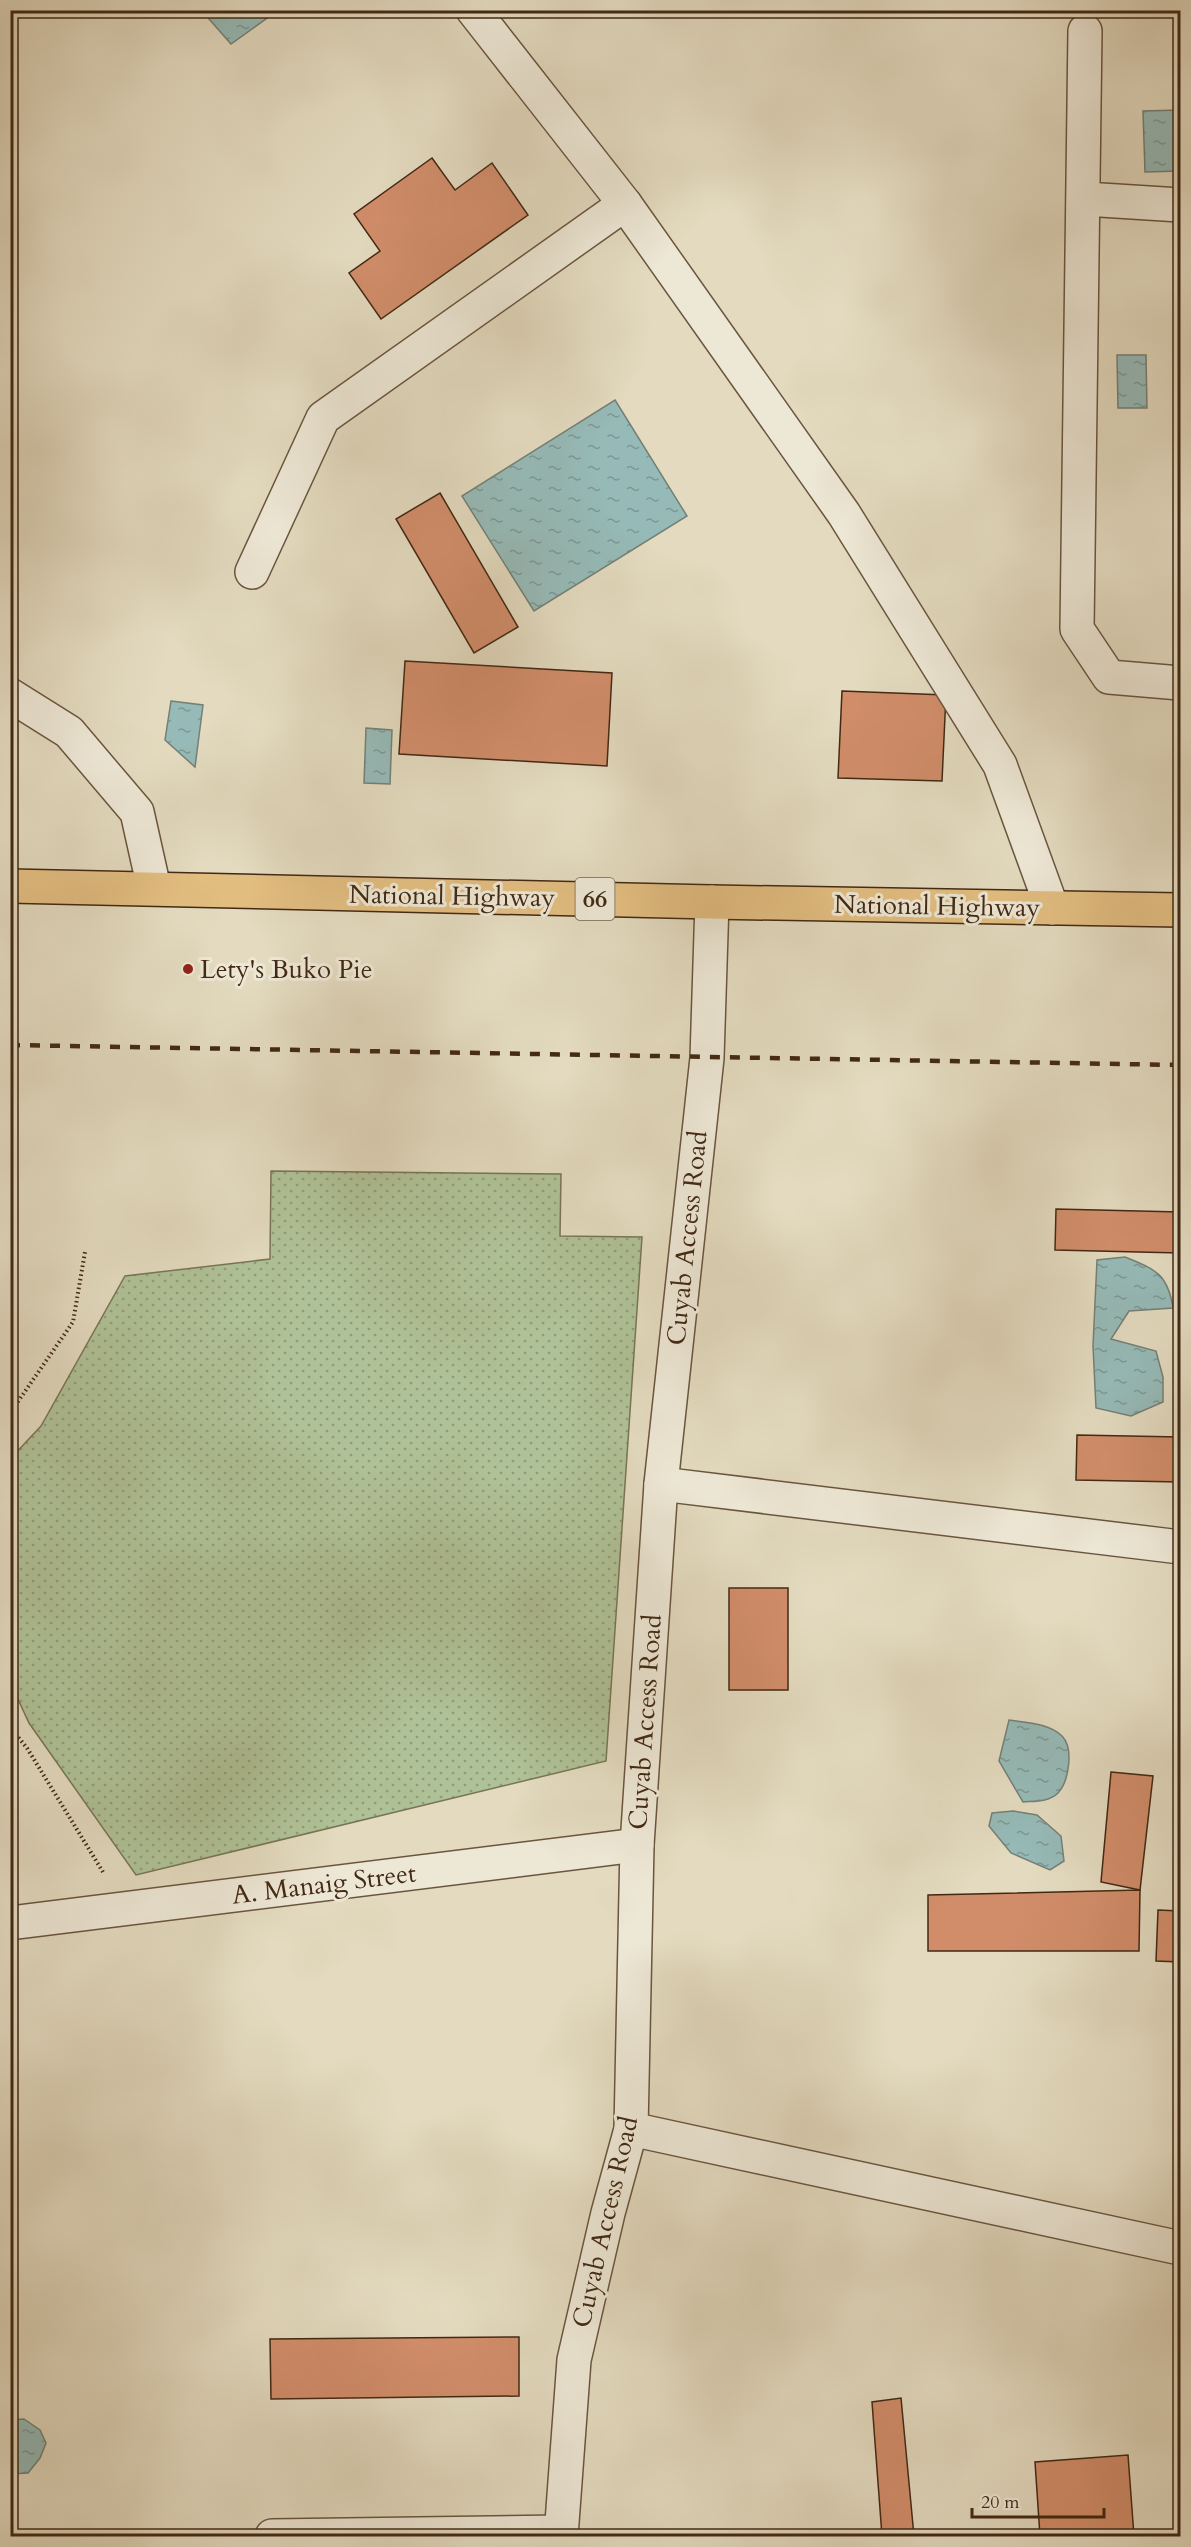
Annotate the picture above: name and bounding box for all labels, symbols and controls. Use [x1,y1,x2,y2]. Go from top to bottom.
street label: National Highway [349,877,556,915]
road number: 66 [576,878,614,920]
street label: National Highway [834,887,1041,925]
place label: Lety's Buko Pie [200,952,372,987]
marker: Lety's Buko Pie [181,962,195,976]
street label: Cuyab Access Road [658,1129,716,1347]
street label: Cuyab Access Road [620,1613,670,1831]
street label: A. Manaig Street [230,1855,418,1913]
street label: Cuyab Access Road [564,2113,646,2331]
scale bar [972,2481,1104,2519]
text: 20 m [981,2490,1020,2515]

